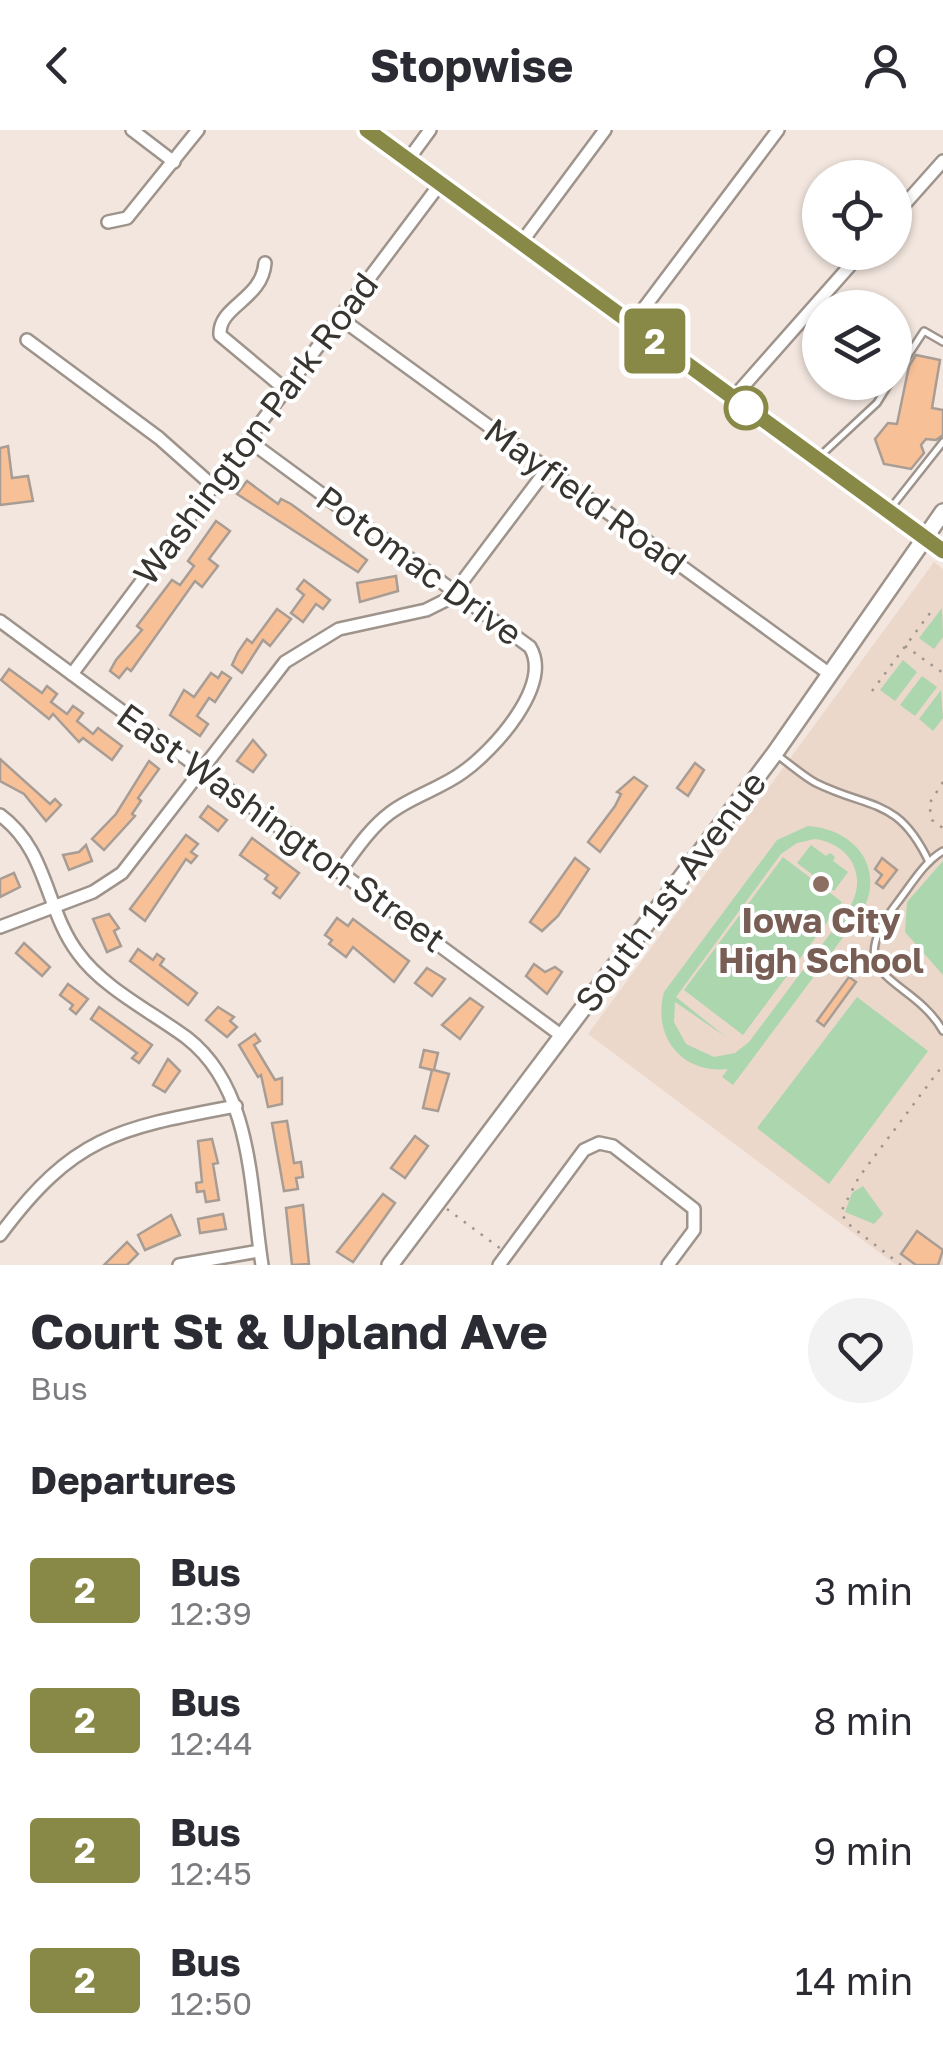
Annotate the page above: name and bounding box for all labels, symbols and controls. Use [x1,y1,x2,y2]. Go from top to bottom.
icon: back [30,38,85,93]
text: Stopwise [370,38,573,92]
icon: person [858,38,913,93]
map controls [802,160,912,400]
button: locate [802,160,912,270]
street label: Washington Park Road [124,264,386,593]
button: layers [802,290,912,400]
line badge: 2 [622,308,688,374]
text: 2 [644,320,666,362]
unlabelled marker [725,387,767,429]
street label: Mayfield Road [477,409,695,583]
street label: Potomac Drive [309,477,531,654]
street label: East Washington Street [109,694,454,960]
street label: South 1st Avenue [566,763,774,1020]
marker: Iowa City High School [810,873,832,895]
place label: Iowa City High School [718,899,924,981]
button: heart [808,1298,913,1403]
text: Court St & Upland Ave [30,1302,548,1360]
text: Bus [30,1369,88,1407]
text: Departures [30,1457,236,1502]
text: Bus [170,1549,241,1594]
text: 3 min [814,1568,913,1613]
text: 2 [74,1569,96,1611]
text: 12:39 [170,1594,252,1632]
text: Bus [170,1679,241,1724]
text: 8 min [813,1698,913,1743]
text: 2 [74,1699,96,1741]
text: 12:44 [170,1724,253,1762]
text: Bus [170,1809,241,1854]
text: 9 min [813,1828,913,1873]
text: 2 [74,1829,96,1871]
text: 12:45 [170,1854,252,1892]
text: Bus [170,1939,241,1984]
text: 14 min [795,1958,913,2003]
text: 2 [74,1959,96,2001]
text: 12:50 [170,1984,252,2022]

